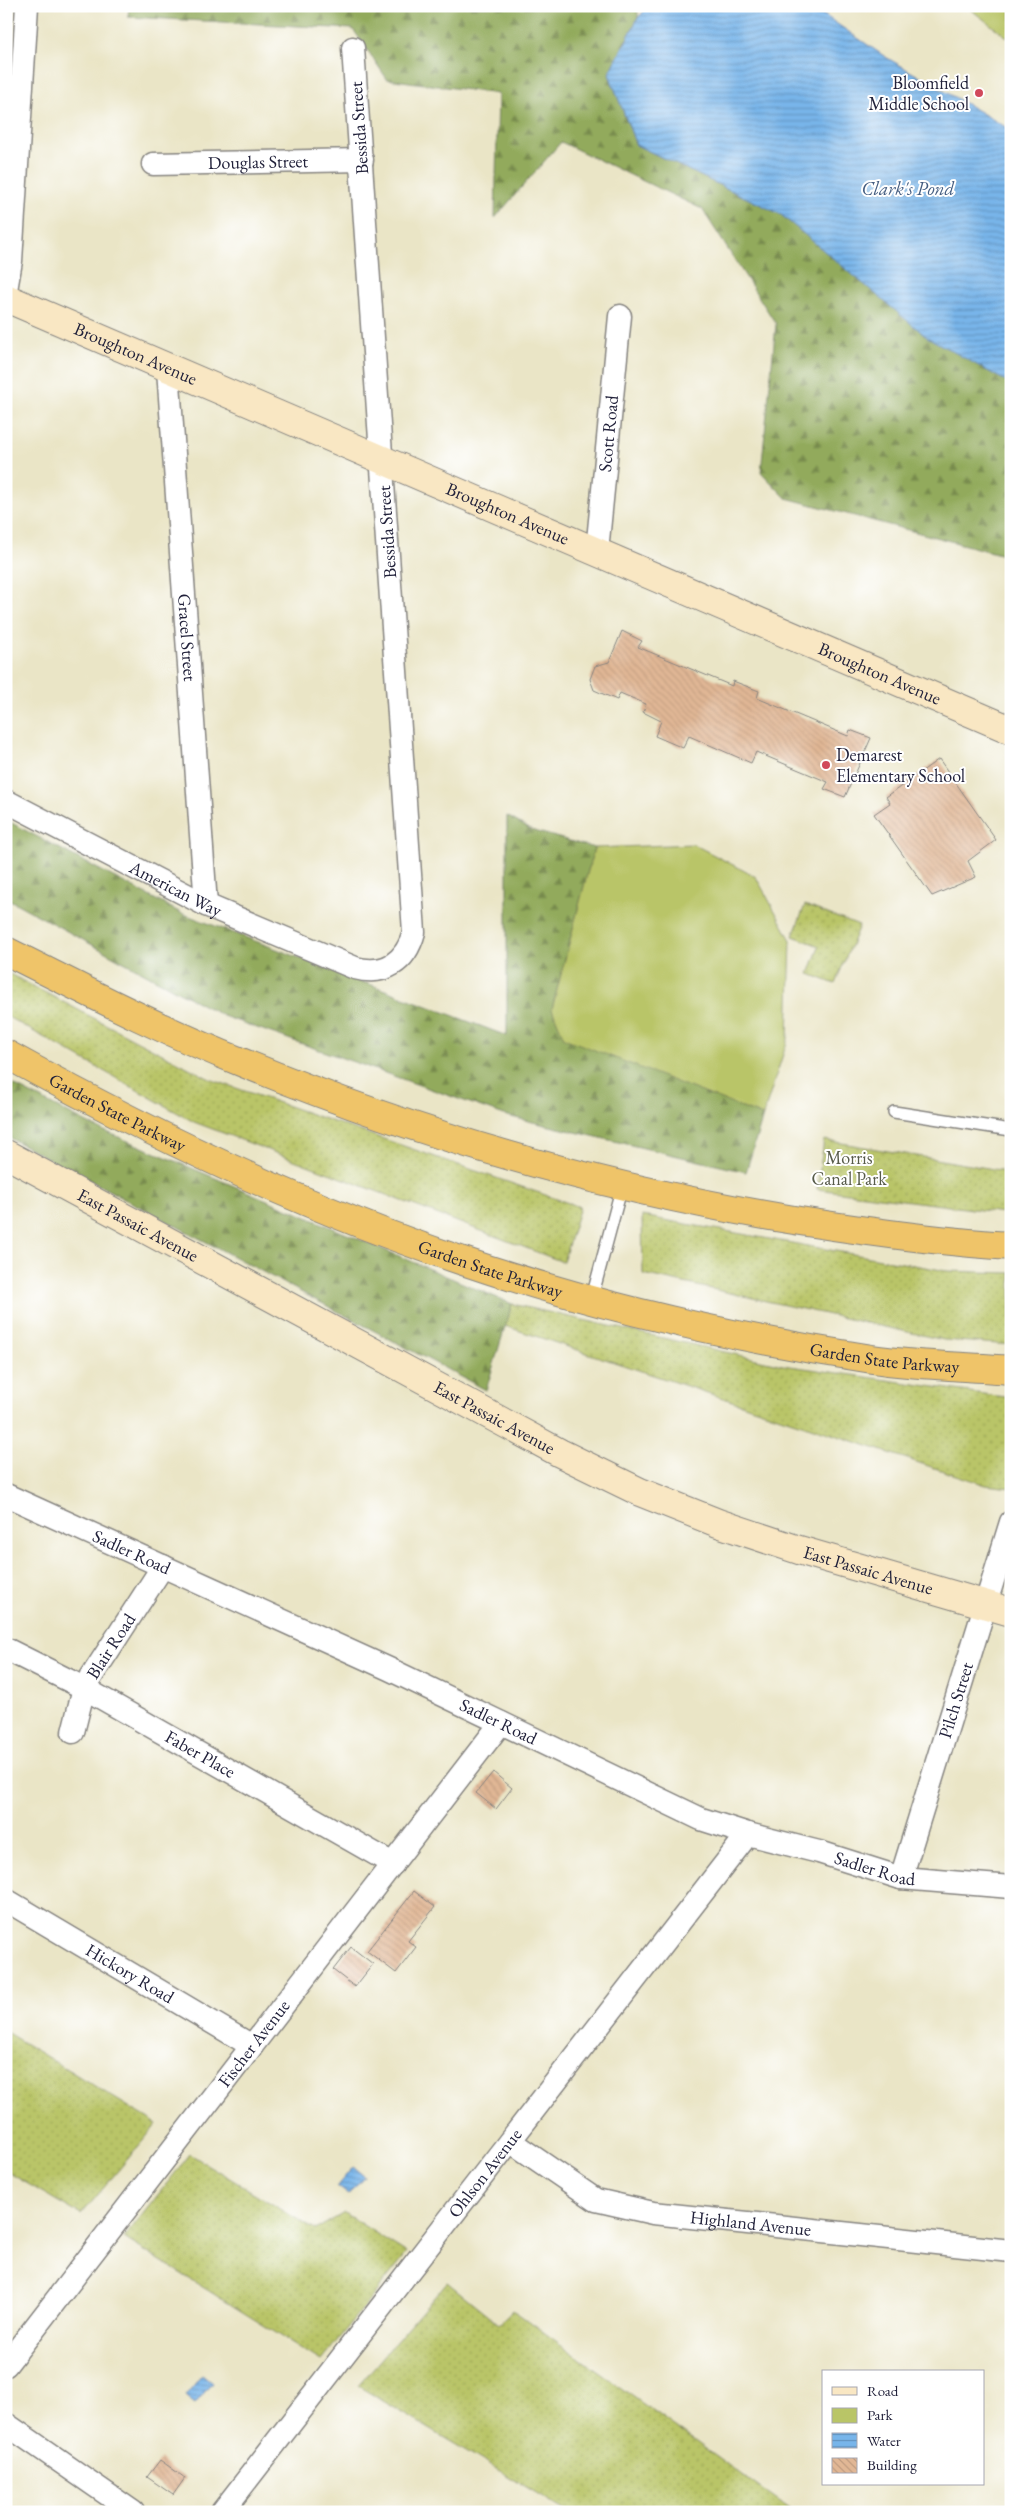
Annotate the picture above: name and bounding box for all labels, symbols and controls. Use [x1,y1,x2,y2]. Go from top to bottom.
place label: Bloomfield Middle School [868,71,970,115]
street label: Bessida Street [344,80,373,175]
marker: Bloomfield Middle School [973,87,985,99]
street label: Douglas Street [208,149,309,174]
water label: Clark's Pond [862,176,955,201]
street label: Broughton Avenue [71,317,201,390]
street label: Scott Road [593,393,623,473]
street label: Broughton Avenue [443,477,573,550]
street label: Bessida Street [372,484,401,579]
street label: Gracel Street [173,593,202,682]
street label: Broughton Avenue [815,637,945,710]
place label: Demarest Elementary School [836,743,965,787]
marker: Demarest Elementary School [820,759,832,771]
street label: American Way [125,855,226,921]
street label: Garden State Parkway [45,1068,190,1157]
park label: Morris Canal Park [811,1146,887,1190]
street label: East Passaic Avenue [74,1183,203,1267]
street label: Garden State Parkway [415,1234,566,1303]
street label: Garden State Parkway [808,1337,960,1378]
street label: East Passaic Avenue [430,1375,559,1459]
street label: Sadler Road [89,1524,175,1580]
street label: East Passaic Avenue [801,1540,936,1600]
street label: Blair Road [81,1608,141,1683]
street label: Pilch Street [933,1659,978,1741]
street label: Sadler Road [456,1693,542,1750]
street label: Faber Place [161,1725,240,1783]
street label: Sadler Road [832,1846,917,1890]
street label: Hickory Road [82,1938,179,2009]
street label: Fischer Avenue [213,1995,295,2092]
street label: Ohlson Avenue [443,2123,526,2222]
street label: Highland Avenue [689,2205,812,2241]
legend [822,2370,984,2486]
text: Road [867,2381,899,2400]
text: Park [867,2405,894,2424]
text: Water [867,2431,901,2450]
text: Building [867,2455,917,2474]

